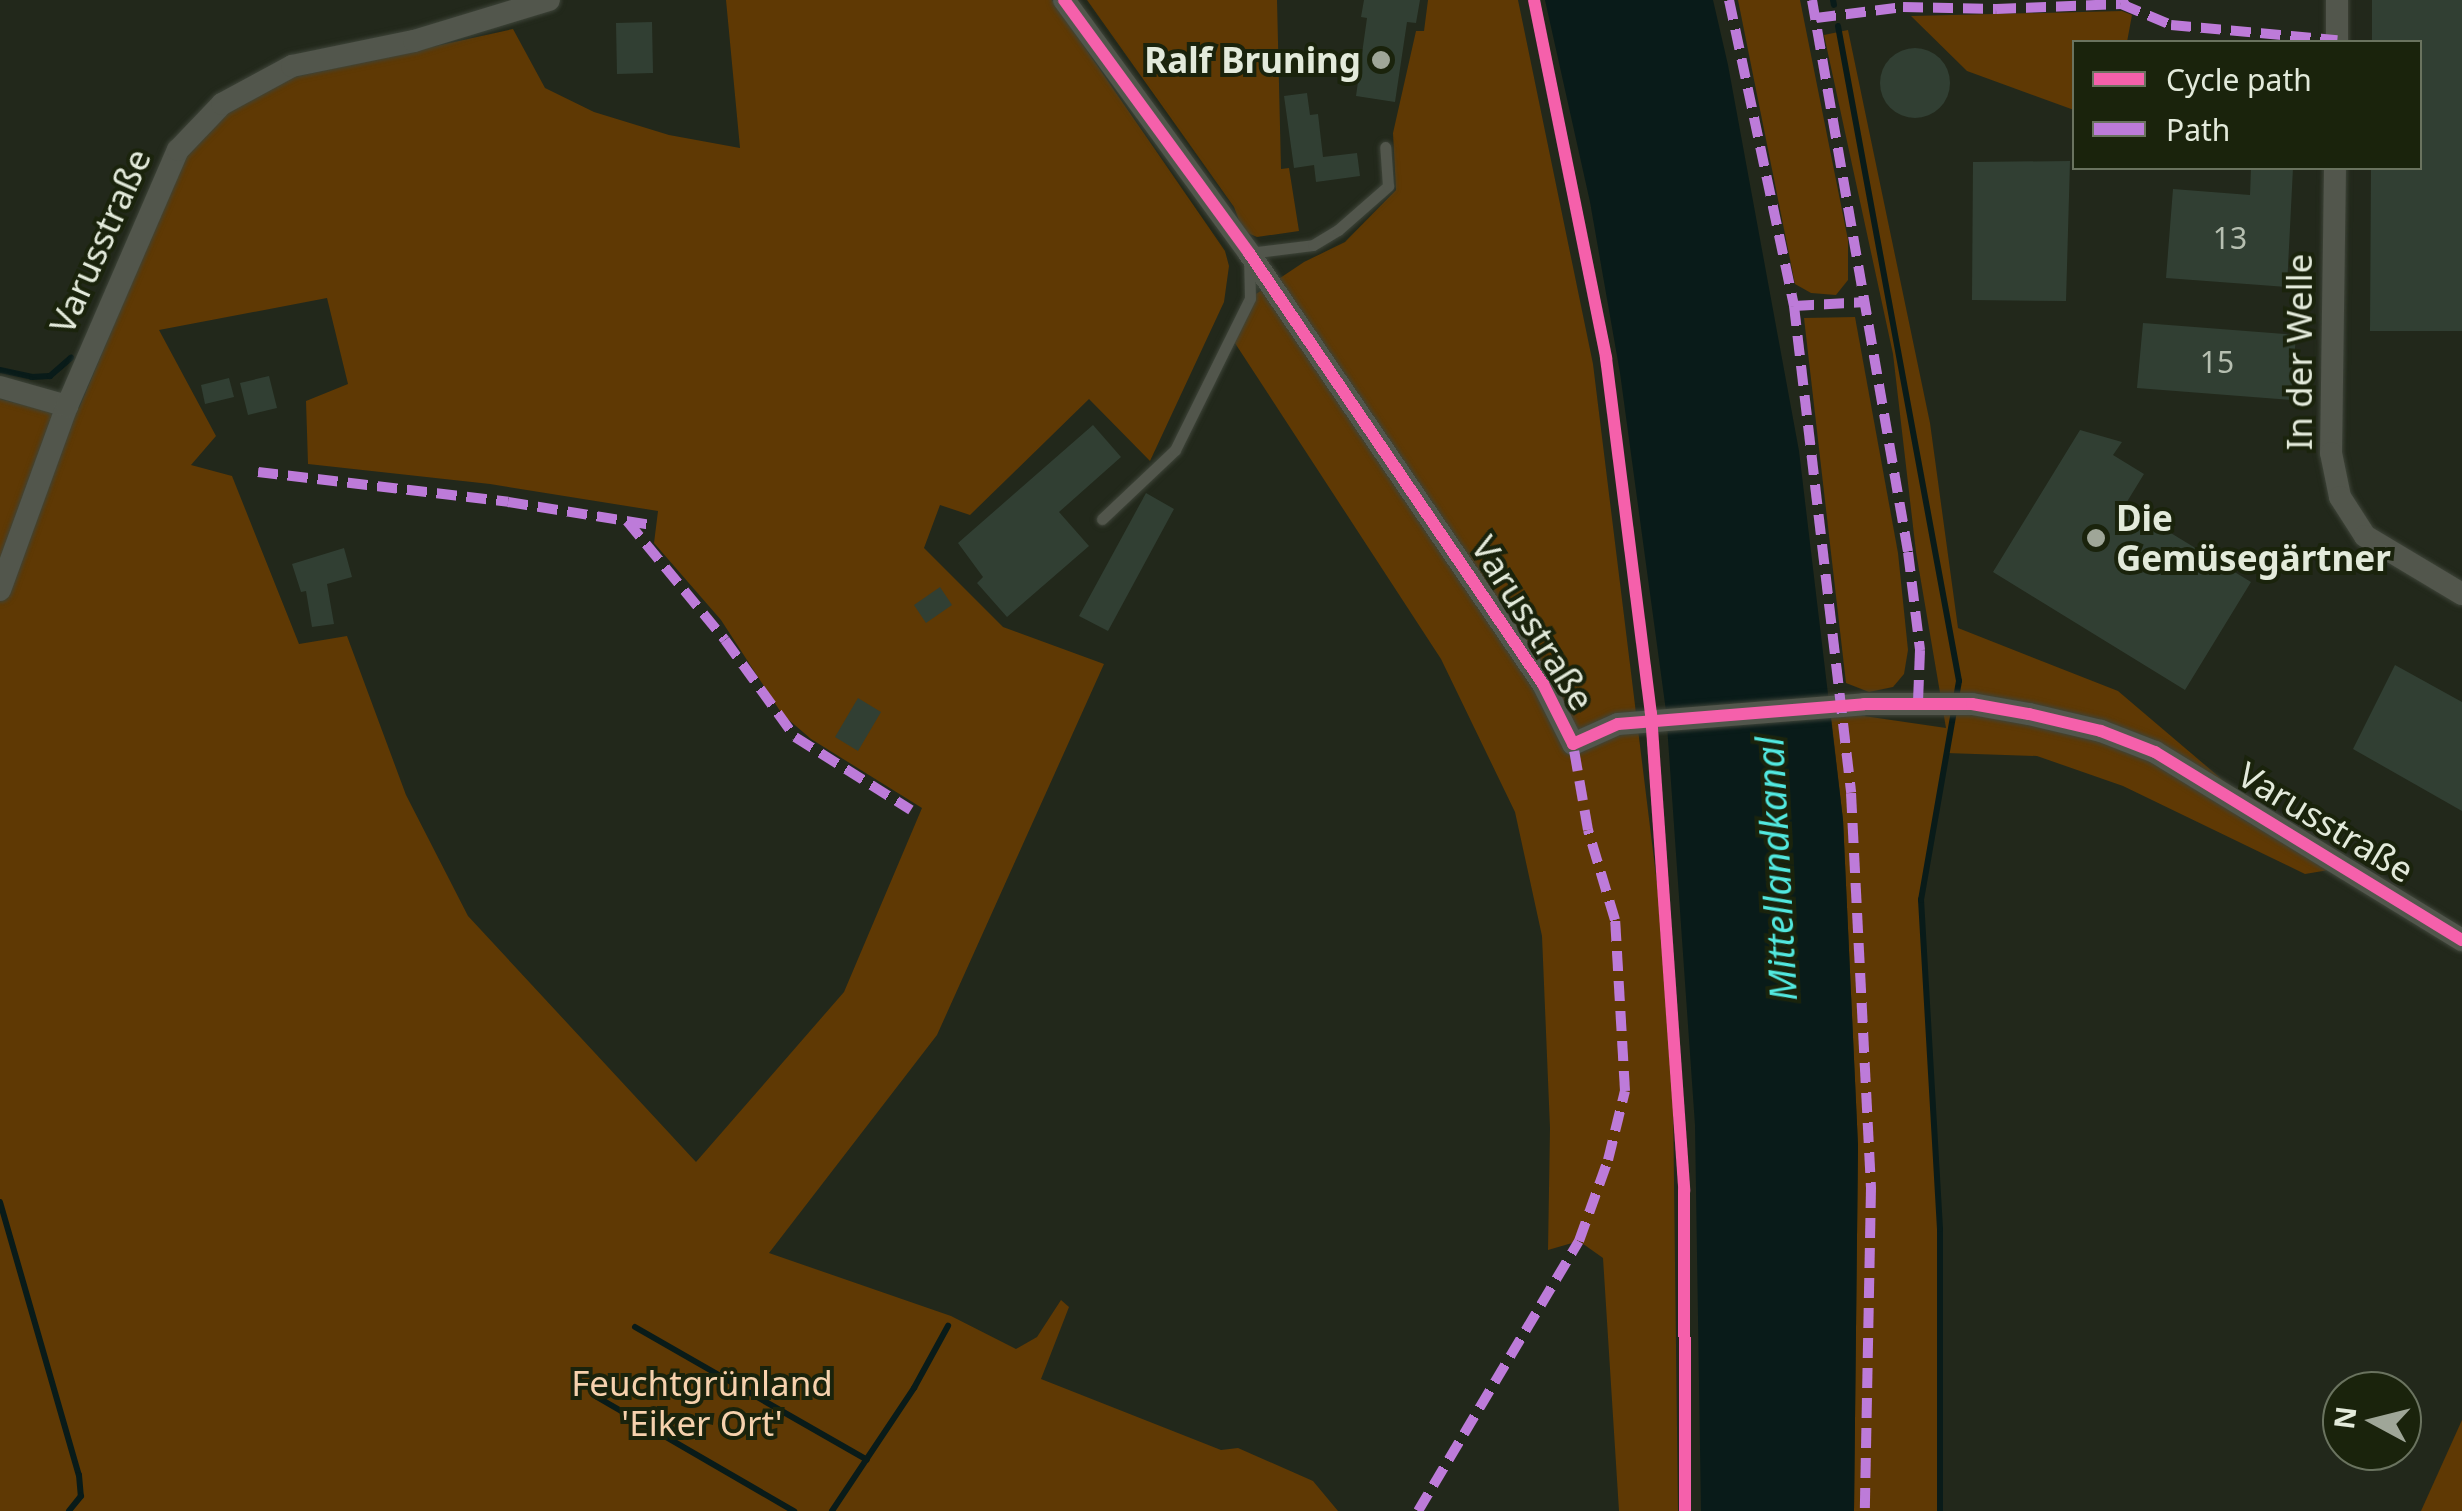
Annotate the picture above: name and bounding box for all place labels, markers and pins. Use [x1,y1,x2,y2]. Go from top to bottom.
place label: Ralf Bruning [1144,39,1361,81]
marker: Ralf Bruning [1370,49,1392,71]
place label: Die Gemüsegärtner [2116,497,2391,579]
marker: Die Gemüsegärtner [2085,527,2107,549]

